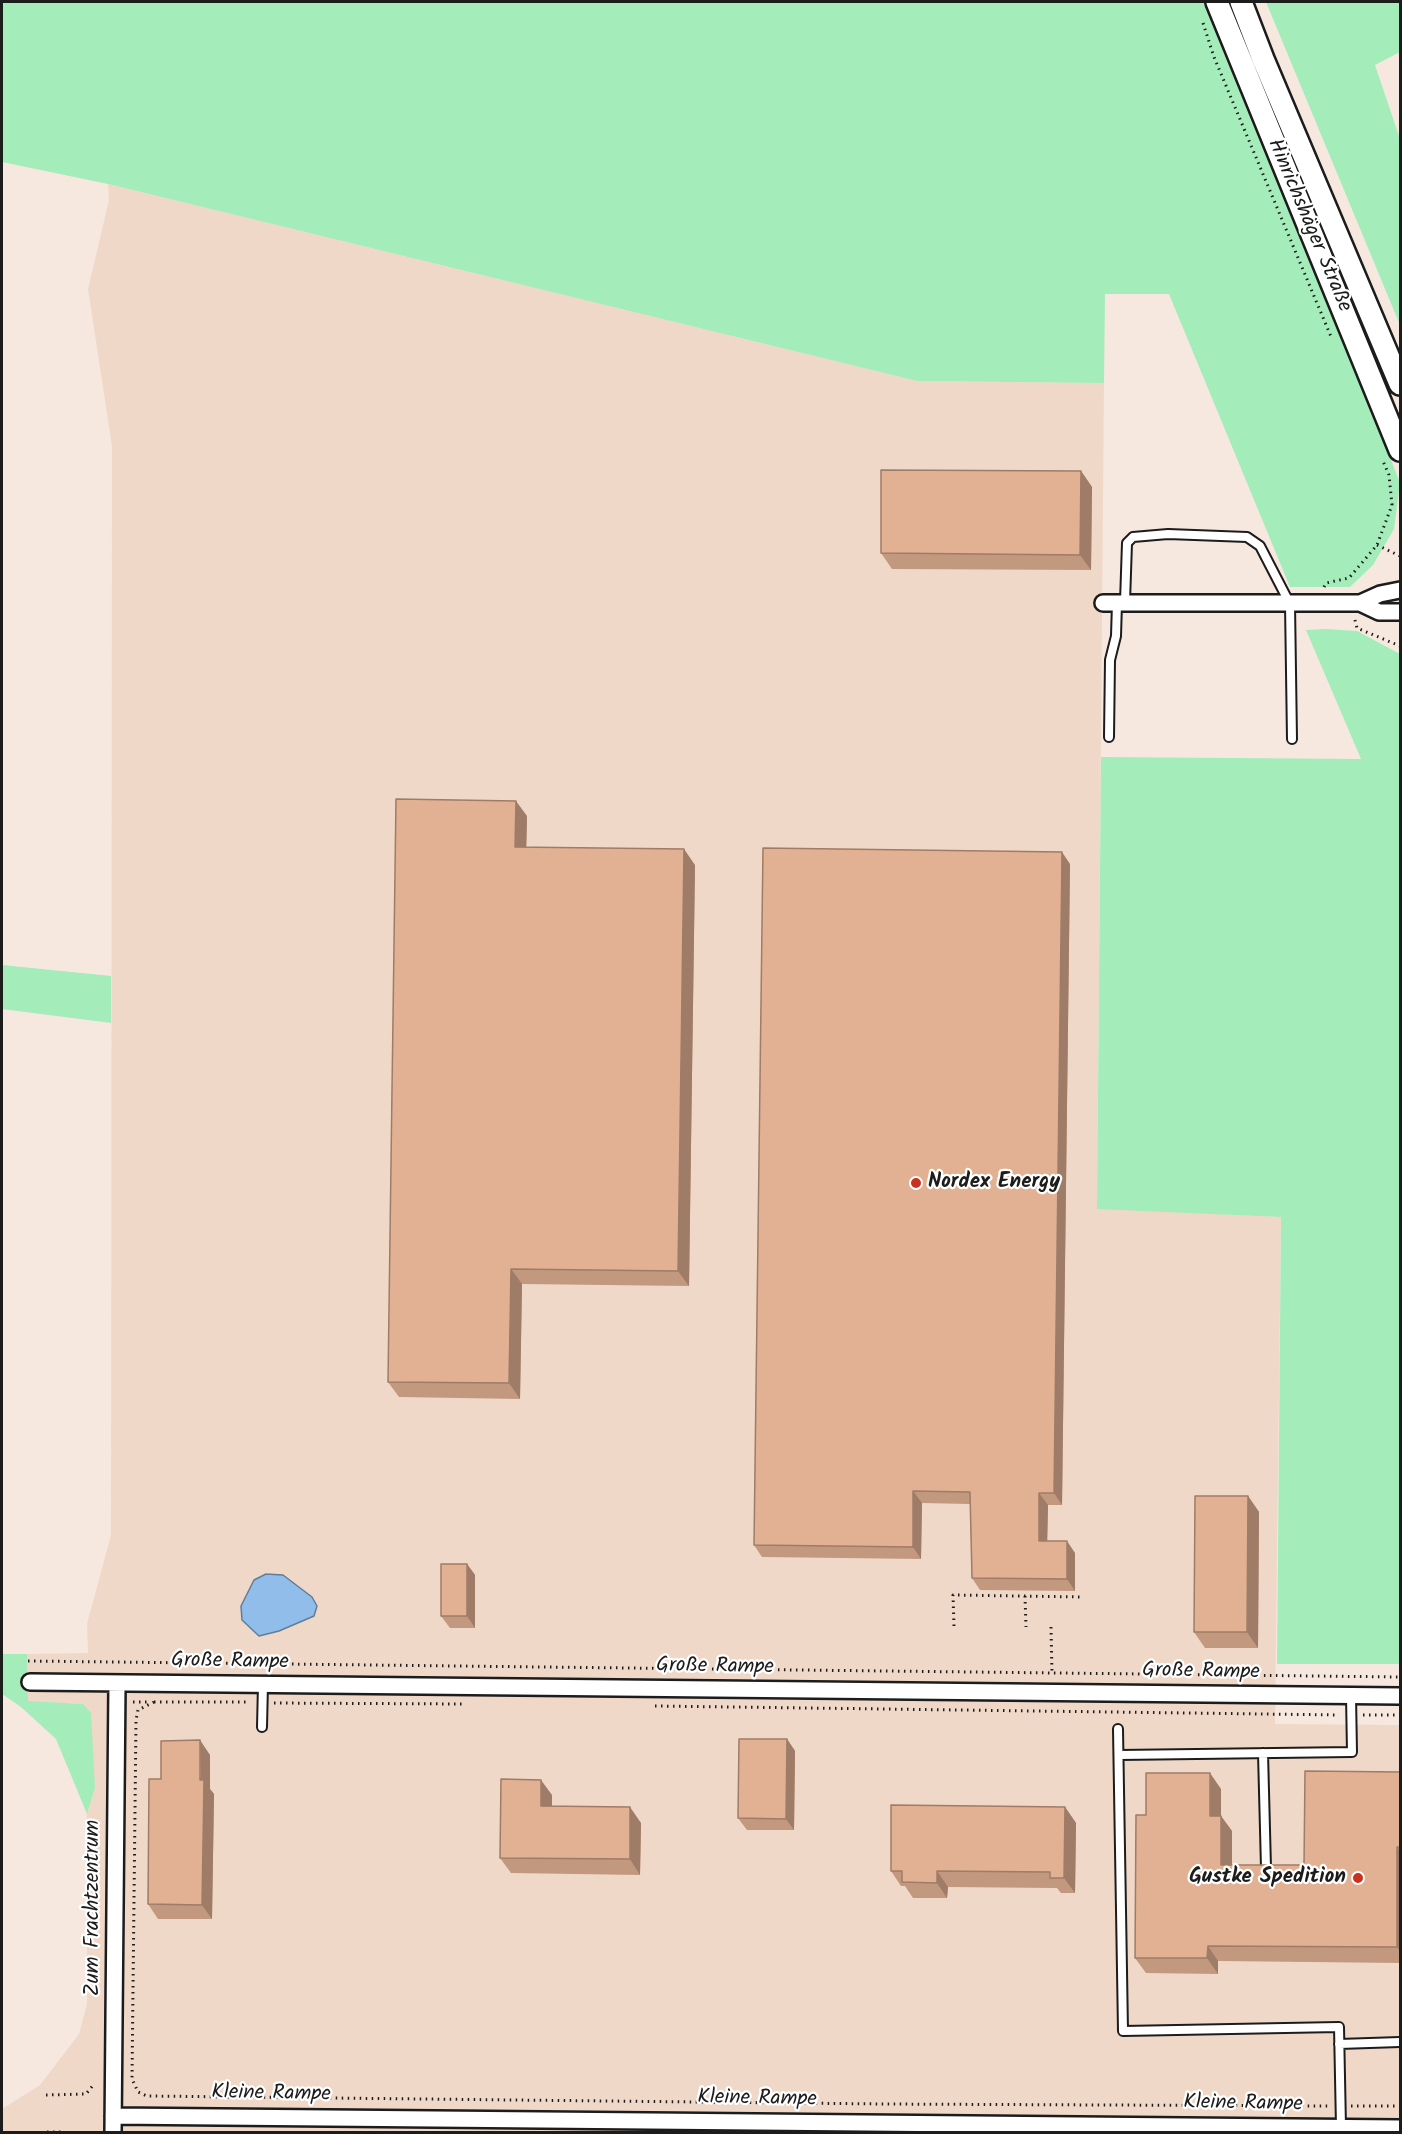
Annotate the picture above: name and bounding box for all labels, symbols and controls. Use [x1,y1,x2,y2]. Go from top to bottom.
street label: Hinrichshäger Straße [1260,136,1356,316]
place label: Nordex Energy [928,1170,1060,1196]
marker: Nordex Energy [909,1176,923,1190]
street label: Große Rampe [171,1649,289,1677]
street label: Große Rampe [656,1654,774,1682]
street label: Große Rampe [1142,1659,1260,1687]
street label: Zum Frachtzentrum [81,1820,107,1996]
place label: Gustke Spedition [1189,1865,1346,1891]
marker: Gustke Spedition [1351,1871,1365,1885]
street label: Kleine Rampe [211,2081,331,2109]
street label: Kleine Rampe [697,2086,817,2114]
street label: Kleine Rampe [1183,2091,1303,2119]

